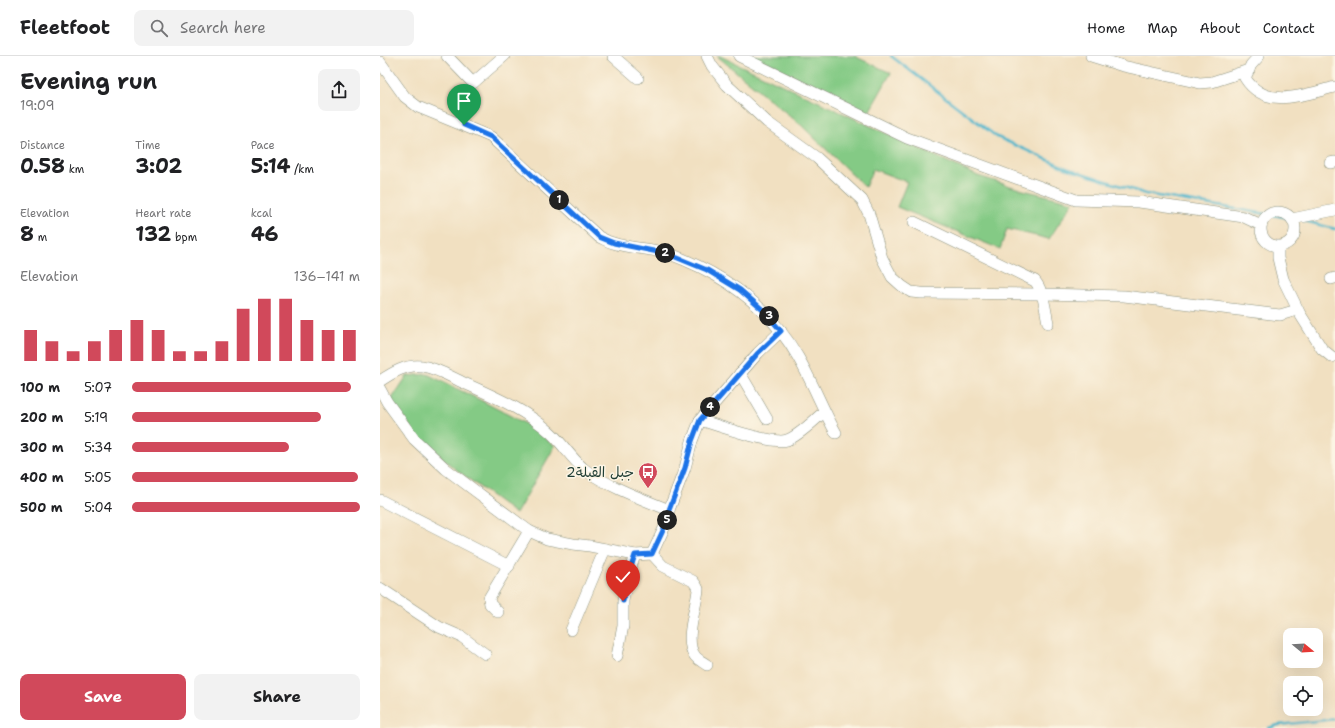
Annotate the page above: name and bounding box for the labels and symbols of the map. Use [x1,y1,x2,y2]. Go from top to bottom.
pin [447,84,481,125]
pin: 1 [549,190,569,210]
pin: 2 [655,243,675,263]
pin: 3 [759,306,779,326]
pin: 4 [700,397,720,417]
bus stop icon: جبل القبلة2 [637,461,659,489]
place label: جبل القبلة2 [566,463,634,481]
pin: 5 [657,510,677,530]
pin [606,560,640,601]
north arrow [1283,628,1323,668]

